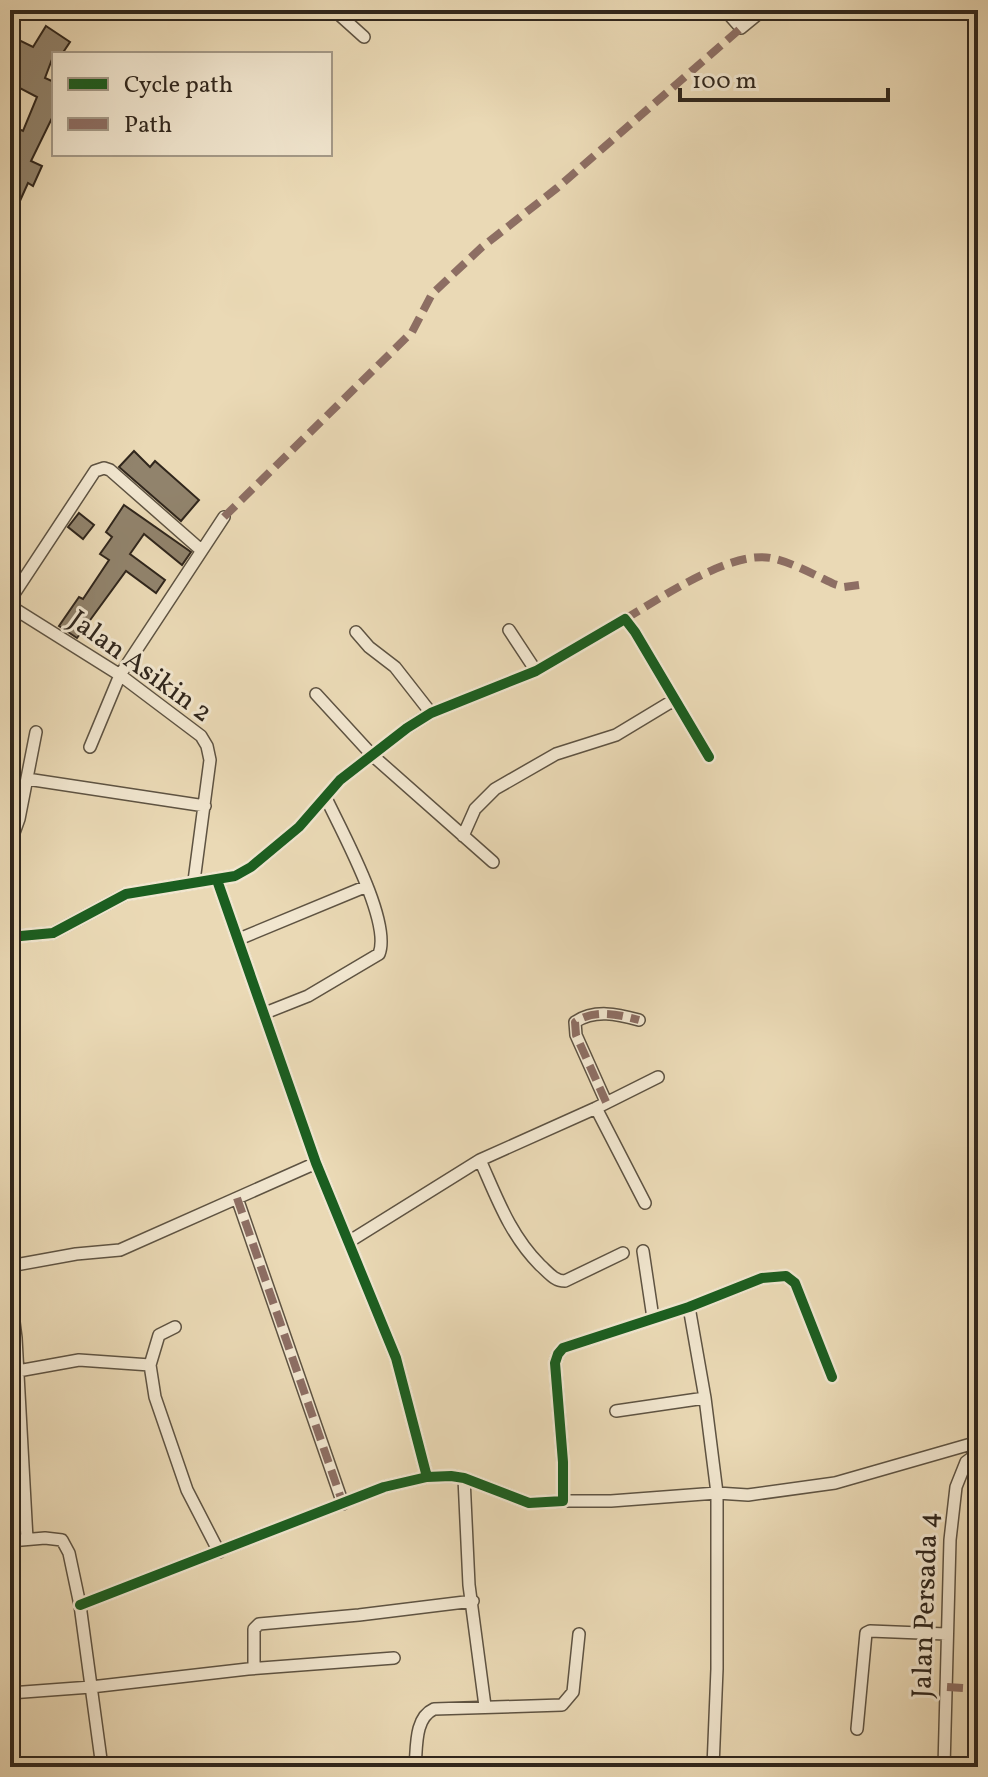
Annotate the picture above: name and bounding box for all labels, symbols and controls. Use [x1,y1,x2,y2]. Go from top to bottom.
legend [52,52,332,156]
scale bar [680,52,888,102]
text: 100 m [692,65,757,99]
text: Cycle path [124,69,233,103]
text: Path [124,109,172,143]
street label: Jalan Asikin 2 [60,602,220,732]
street label: Jalan Persada 4 [903,1511,949,1699]

